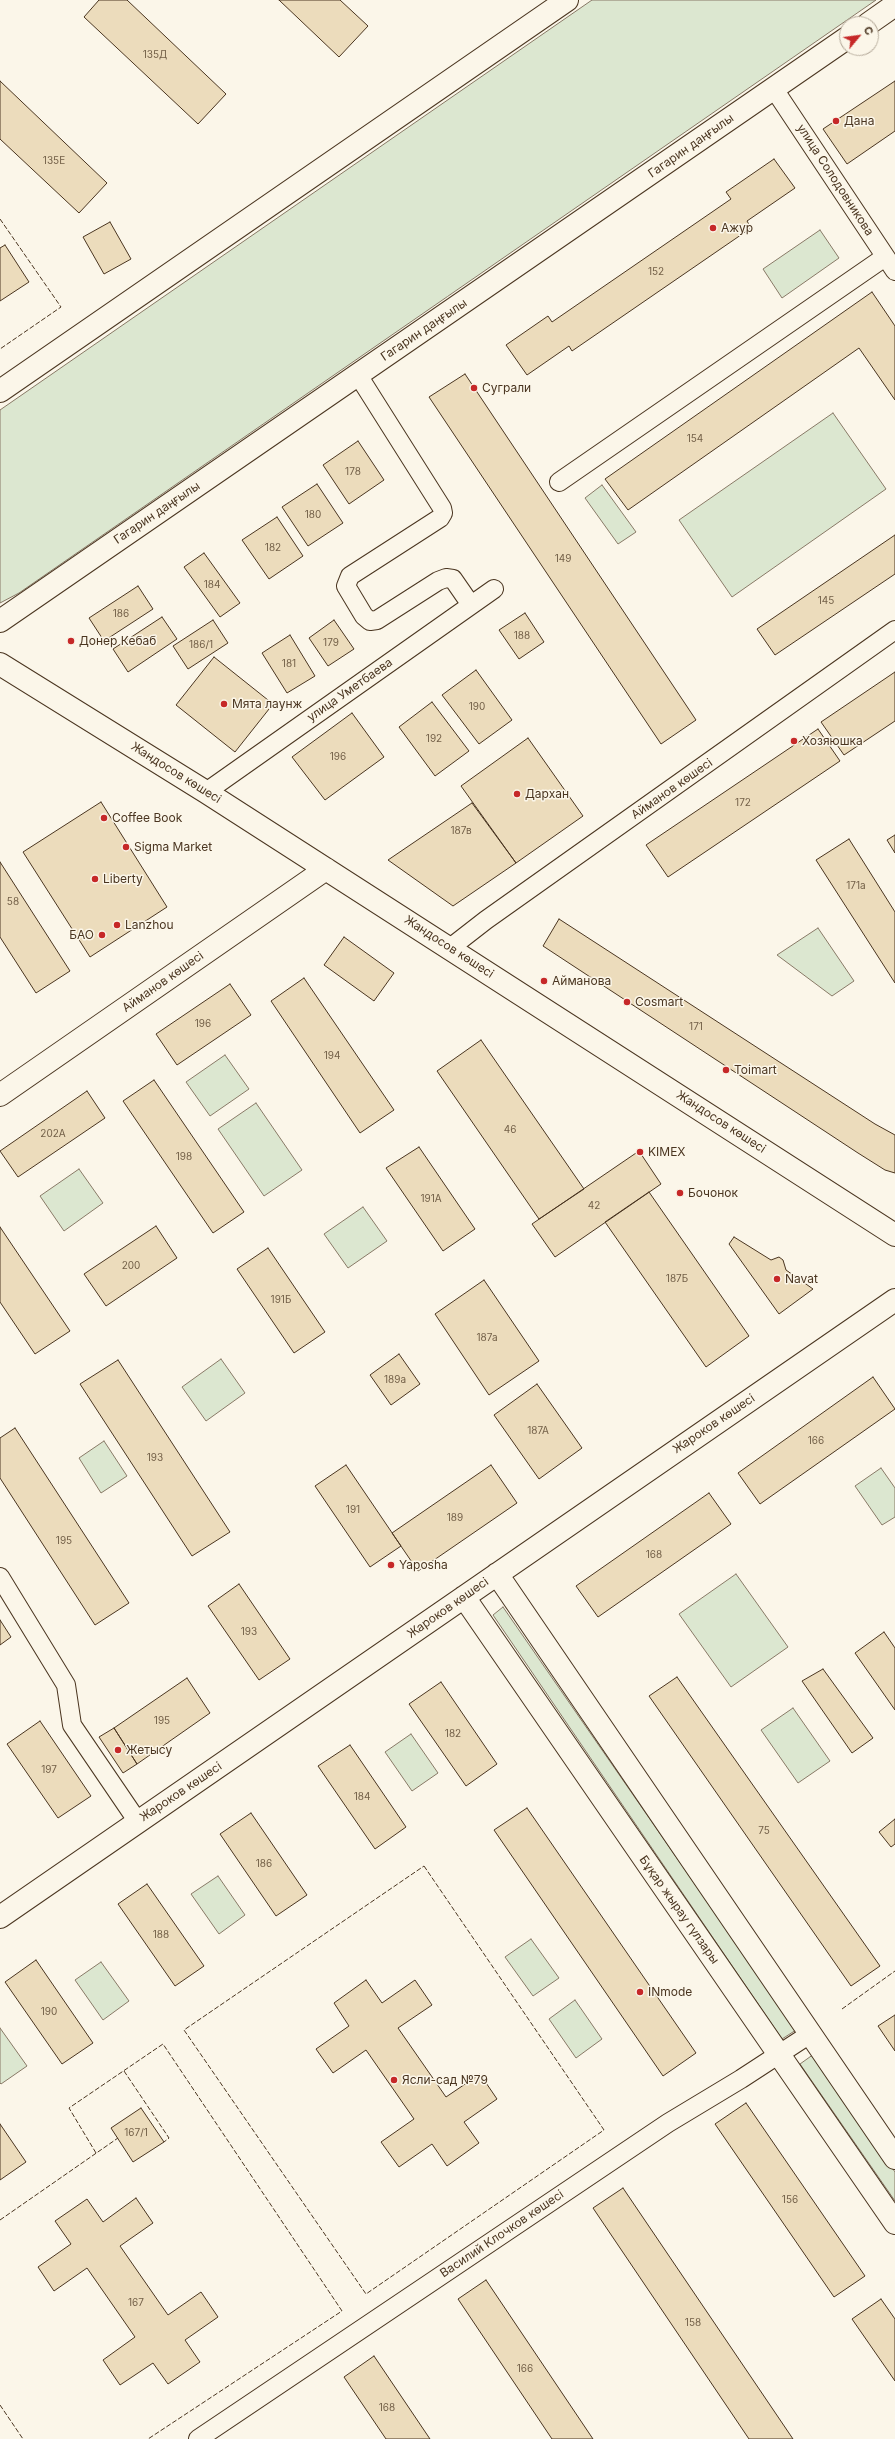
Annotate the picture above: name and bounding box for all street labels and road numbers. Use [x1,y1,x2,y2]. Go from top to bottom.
street label: Гагарин даңғылы [646,111,736,181]
street label: улица Солодовникова [794,121,876,239]
street label: Гагарин даңғылы [378,296,470,364]
street label: Гагарин даңғылы [111,479,203,547]
street label: улица Уметбаева [305,655,395,725]
street label: Жандосов көшесі [128,739,224,807]
street label: Айманов көшесі [629,756,715,822]
street label: Жандосов көшесі [402,913,496,981]
street label: Айманов көшесі [120,949,206,1015]
street label: Жандосов көшесі [674,1088,768,1156]
street label: Жароков көшесі [670,1391,758,1457]
street label: Жароков көшесі [405,1575,491,1641]
street label: Жароков көшесі [137,1759,225,1825]
street label: Бұқар жырау гүлзары [636,1853,722,1967]
street label: Василий Клочков көшесі [438,2187,566,2281]

